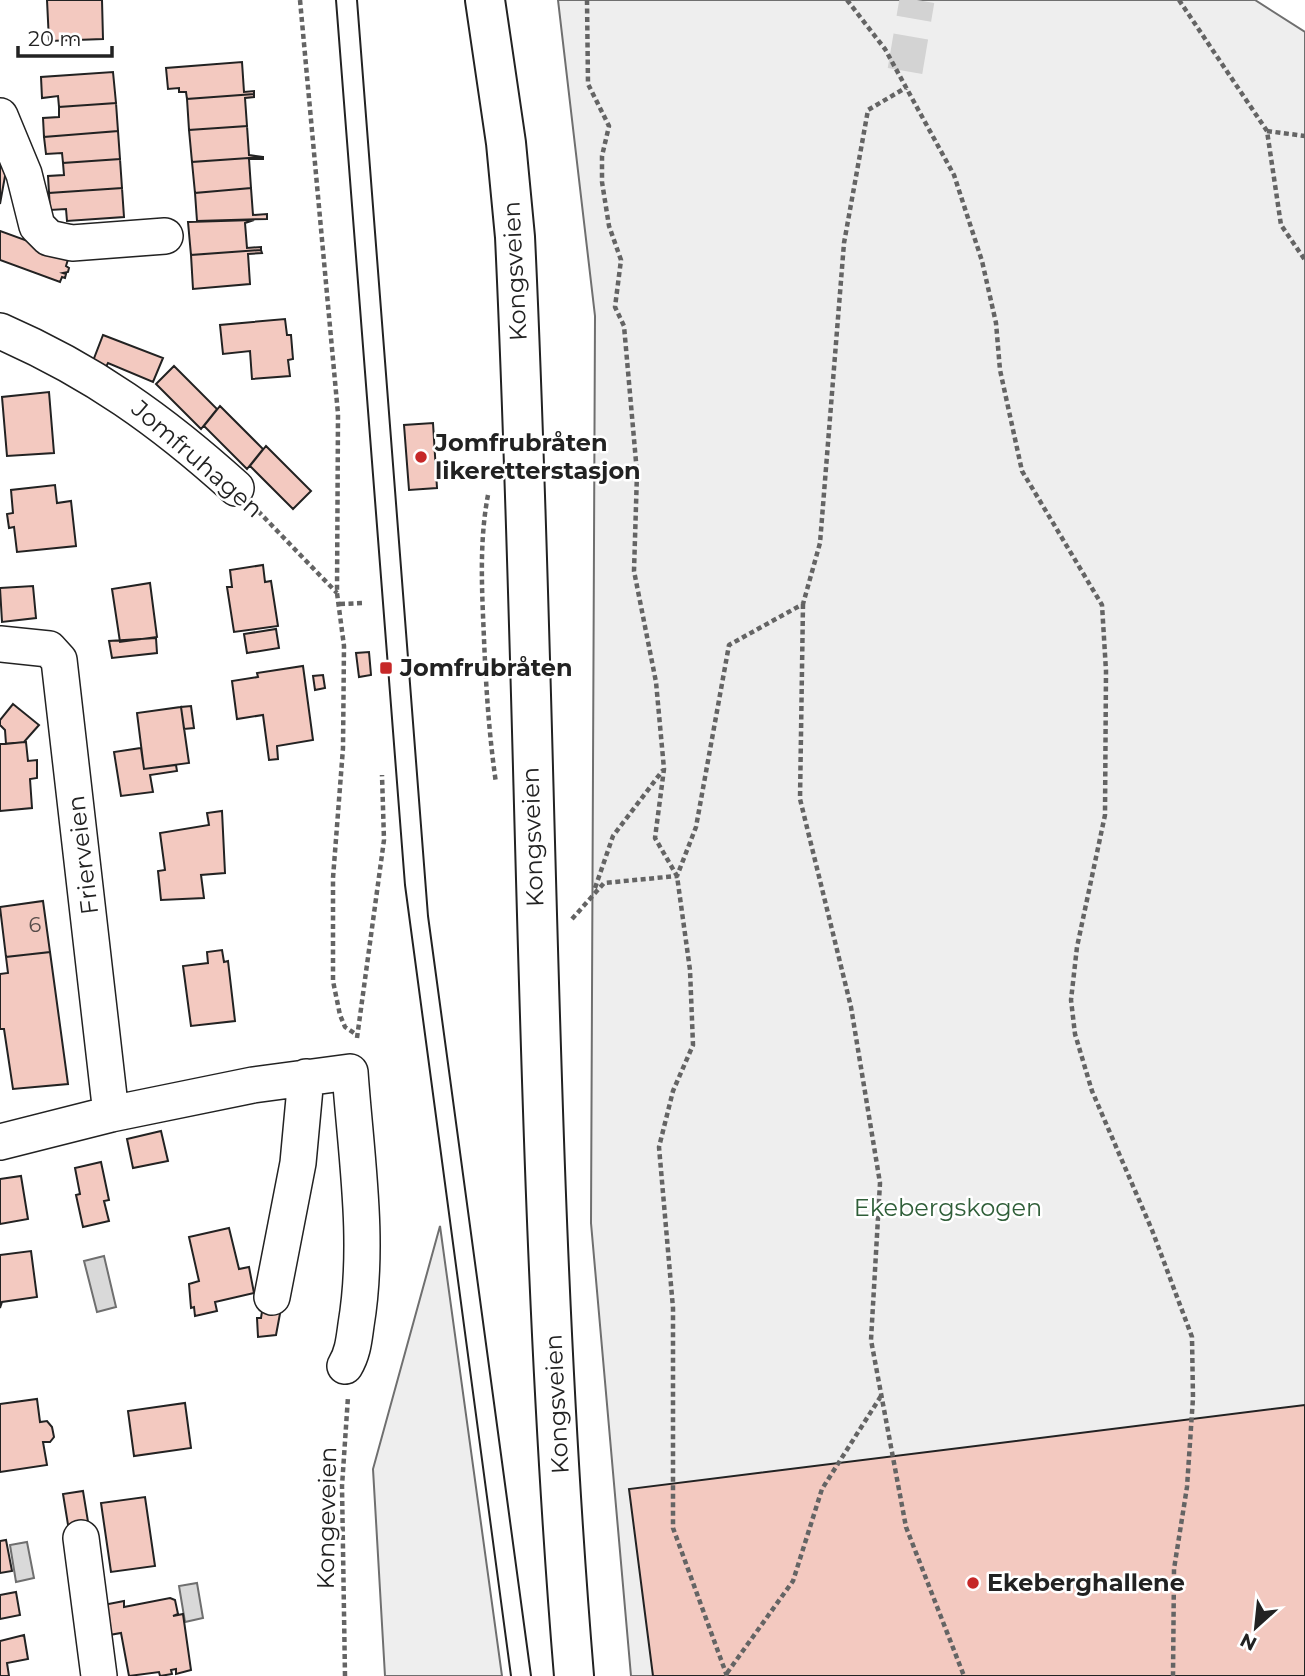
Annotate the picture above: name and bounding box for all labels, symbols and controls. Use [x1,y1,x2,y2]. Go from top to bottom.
scale bar [18,14,112,58]
text: 20 m [28,26,82,51]
street label: Kongsveien [496,200,533,342]
street label: Jomfruhagen [125,393,269,523]
place label: Jomfrubråten likeretterstasjon [434,428,641,485]
marker: Jomfrubråten likeretterstasjon [413,449,429,465]
place label: Jomfrubråten [399,653,573,682]
marker: Jomfrubråten [378,660,394,676]
street label: Kongsveien [516,767,549,907]
street label: Frierveien [61,794,104,916]
house number: 6 [29,912,42,937]
park label: Ekebergskogen [854,1193,1042,1222]
street label: Kongsveien [538,1333,575,1475]
street label: Kongeveien [311,1446,342,1590]
place label: Ekeberghallene [987,1568,1185,1597]
marker: Ekeberghallene [965,1575,981,1591]
north arrow [1221,1592,1291,1662]
text: N [1236,1628,1261,1655]

